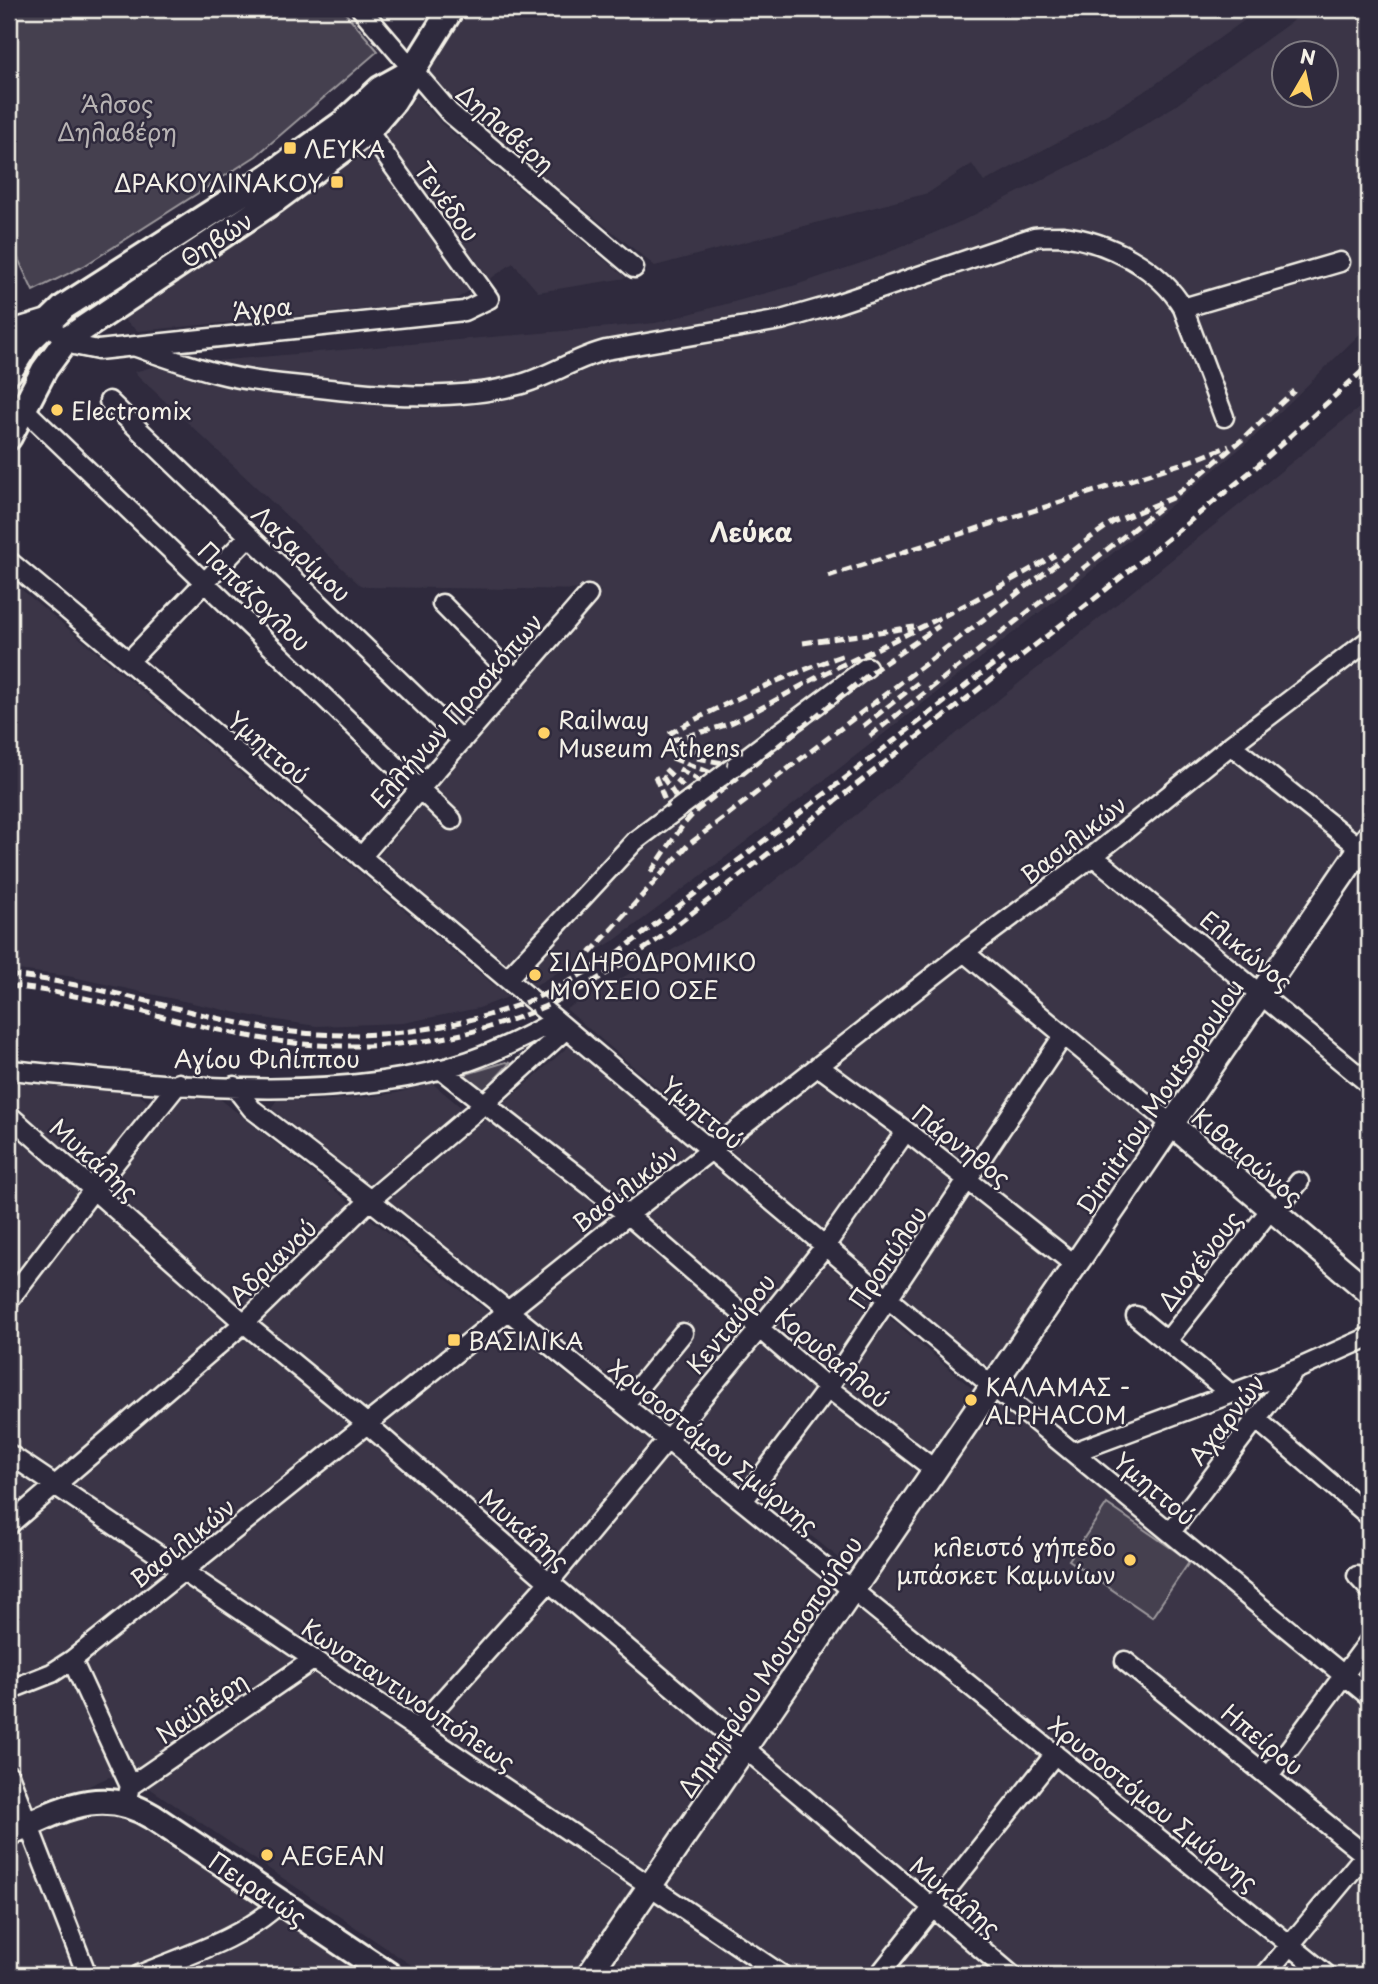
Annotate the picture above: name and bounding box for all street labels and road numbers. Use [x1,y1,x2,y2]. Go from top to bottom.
street label: Δηλαβέρη [449,75,563,181]
street label: Τενέδου [407,153,489,249]
street label: Θηβών [172,202,260,276]
street label: Άγρα [230,287,294,329]
street label: Λαζαρίμου [244,496,360,610]
street label: Παπάζογλου [190,533,320,659]
street label: Ελλήνων Προσκόπων [361,605,551,815]
street label: Υμηττού [220,702,318,792]
street label: Βασιλικών [1012,786,1134,892]
street label: Ελικώνος [1193,901,1301,999]
street label: Dimitriou Moutsopoulou [1067,971,1251,1221]
street label: Αγίου Φιλίππου [174,1040,360,1076]
street label: Υμηττού [654,1067,752,1157]
street label: Πάρνηθος [905,1095,1019,1195]
street label: Κιθαιρώνος [1184,1099,1312,1213]
street label: Μυκάλης [42,1109,148,1209]
street label: Βασιλικών [564,1134,686,1240]
street label: Προπύλου [839,1198,935,1316]
street label: Διογένους [1148,1202,1250,1318]
street label: Αδριανού [220,1210,324,1312]
street label: Κενταύρου [677,1264,783,1382]
street label: Κορυδαλλού [768,1298,898,1416]
street label: Χρυσοστόμου Σμύρνης [601,1350,827,1542]
street label: Αχαρνών [1179,1366,1273,1472]
street label: Υμηττού [1106,1443,1204,1533]
street label: Μυκάλης [472,1480,578,1578]
street label: Βασιλικών [122,1488,242,1596]
street label: Δημητρίου Μουτσοπούλου [668,1528,870,1804]
street label: Κωνσταντινουπόλεως [295,1609,523,1779]
street label: Ναϋλέρη [148,1662,254,1752]
street label: Ηπείρου [1214,1695,1312,1783]
street label: Χρυσοστόμου Σμύρνης [1041,1707,1267,1899]
street label: Πειραιώς [201,1842,315,1934]
street label: Μυκάλης [903,1847,1009,1945]

